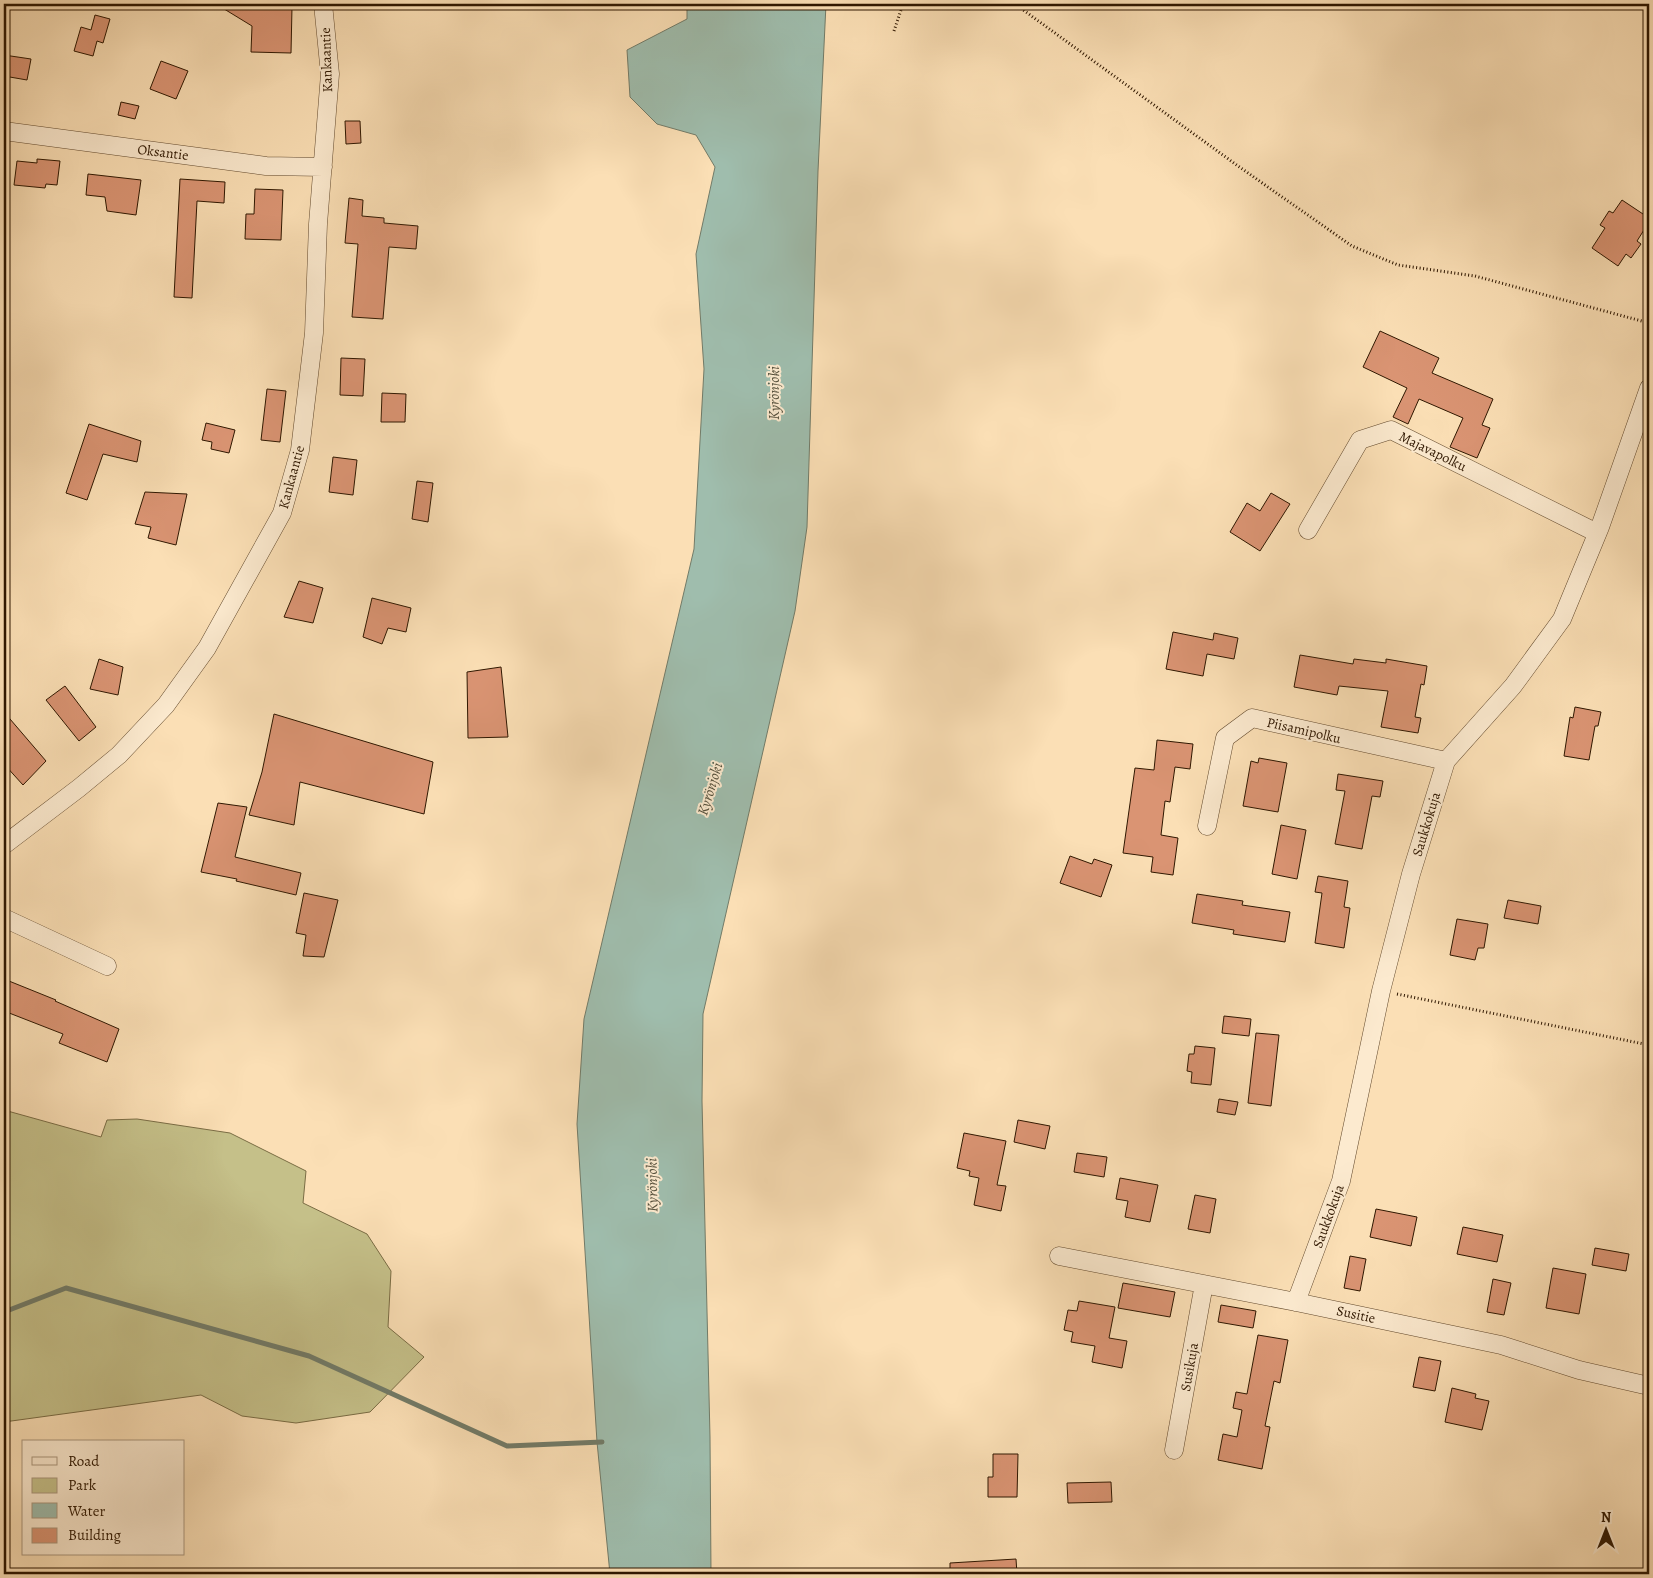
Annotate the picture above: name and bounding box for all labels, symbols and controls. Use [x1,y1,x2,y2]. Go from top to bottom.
street label: Kankaantie [316,27,337,93]
street label: Oksantie [136,140,190,165]
water label: Kyrönjoki [764,366,784,420]
street label: Majavapolku [1396,427,1470,476]
street label: Kankaantie [274,443,309,511]
street label: Piisamipolku [1265,713,1343,748]
water label: Kyrönjoki [693,760,727,818]
street label: Saukkokuja [1408,789,1445,859]
water label: Kyrönjoki [642,1158,662,1212]
street label: Saukkokuja [1308,1181,1349,1251]
street label: Susitie [1335,1301,1377,1328]
street label: Susikuja [1176,1341,1203,1393]
legend [22,1440,185,1556]
text: Road [68,1451,100,1471]
text: Park [68,1475,97,1495]
text: Water [67,1501,105,1521]
north arrow [1580,1506,1630,1556]
text: N [1601,1508,1611,1527]
text: Building [68,1525,121,1545]

